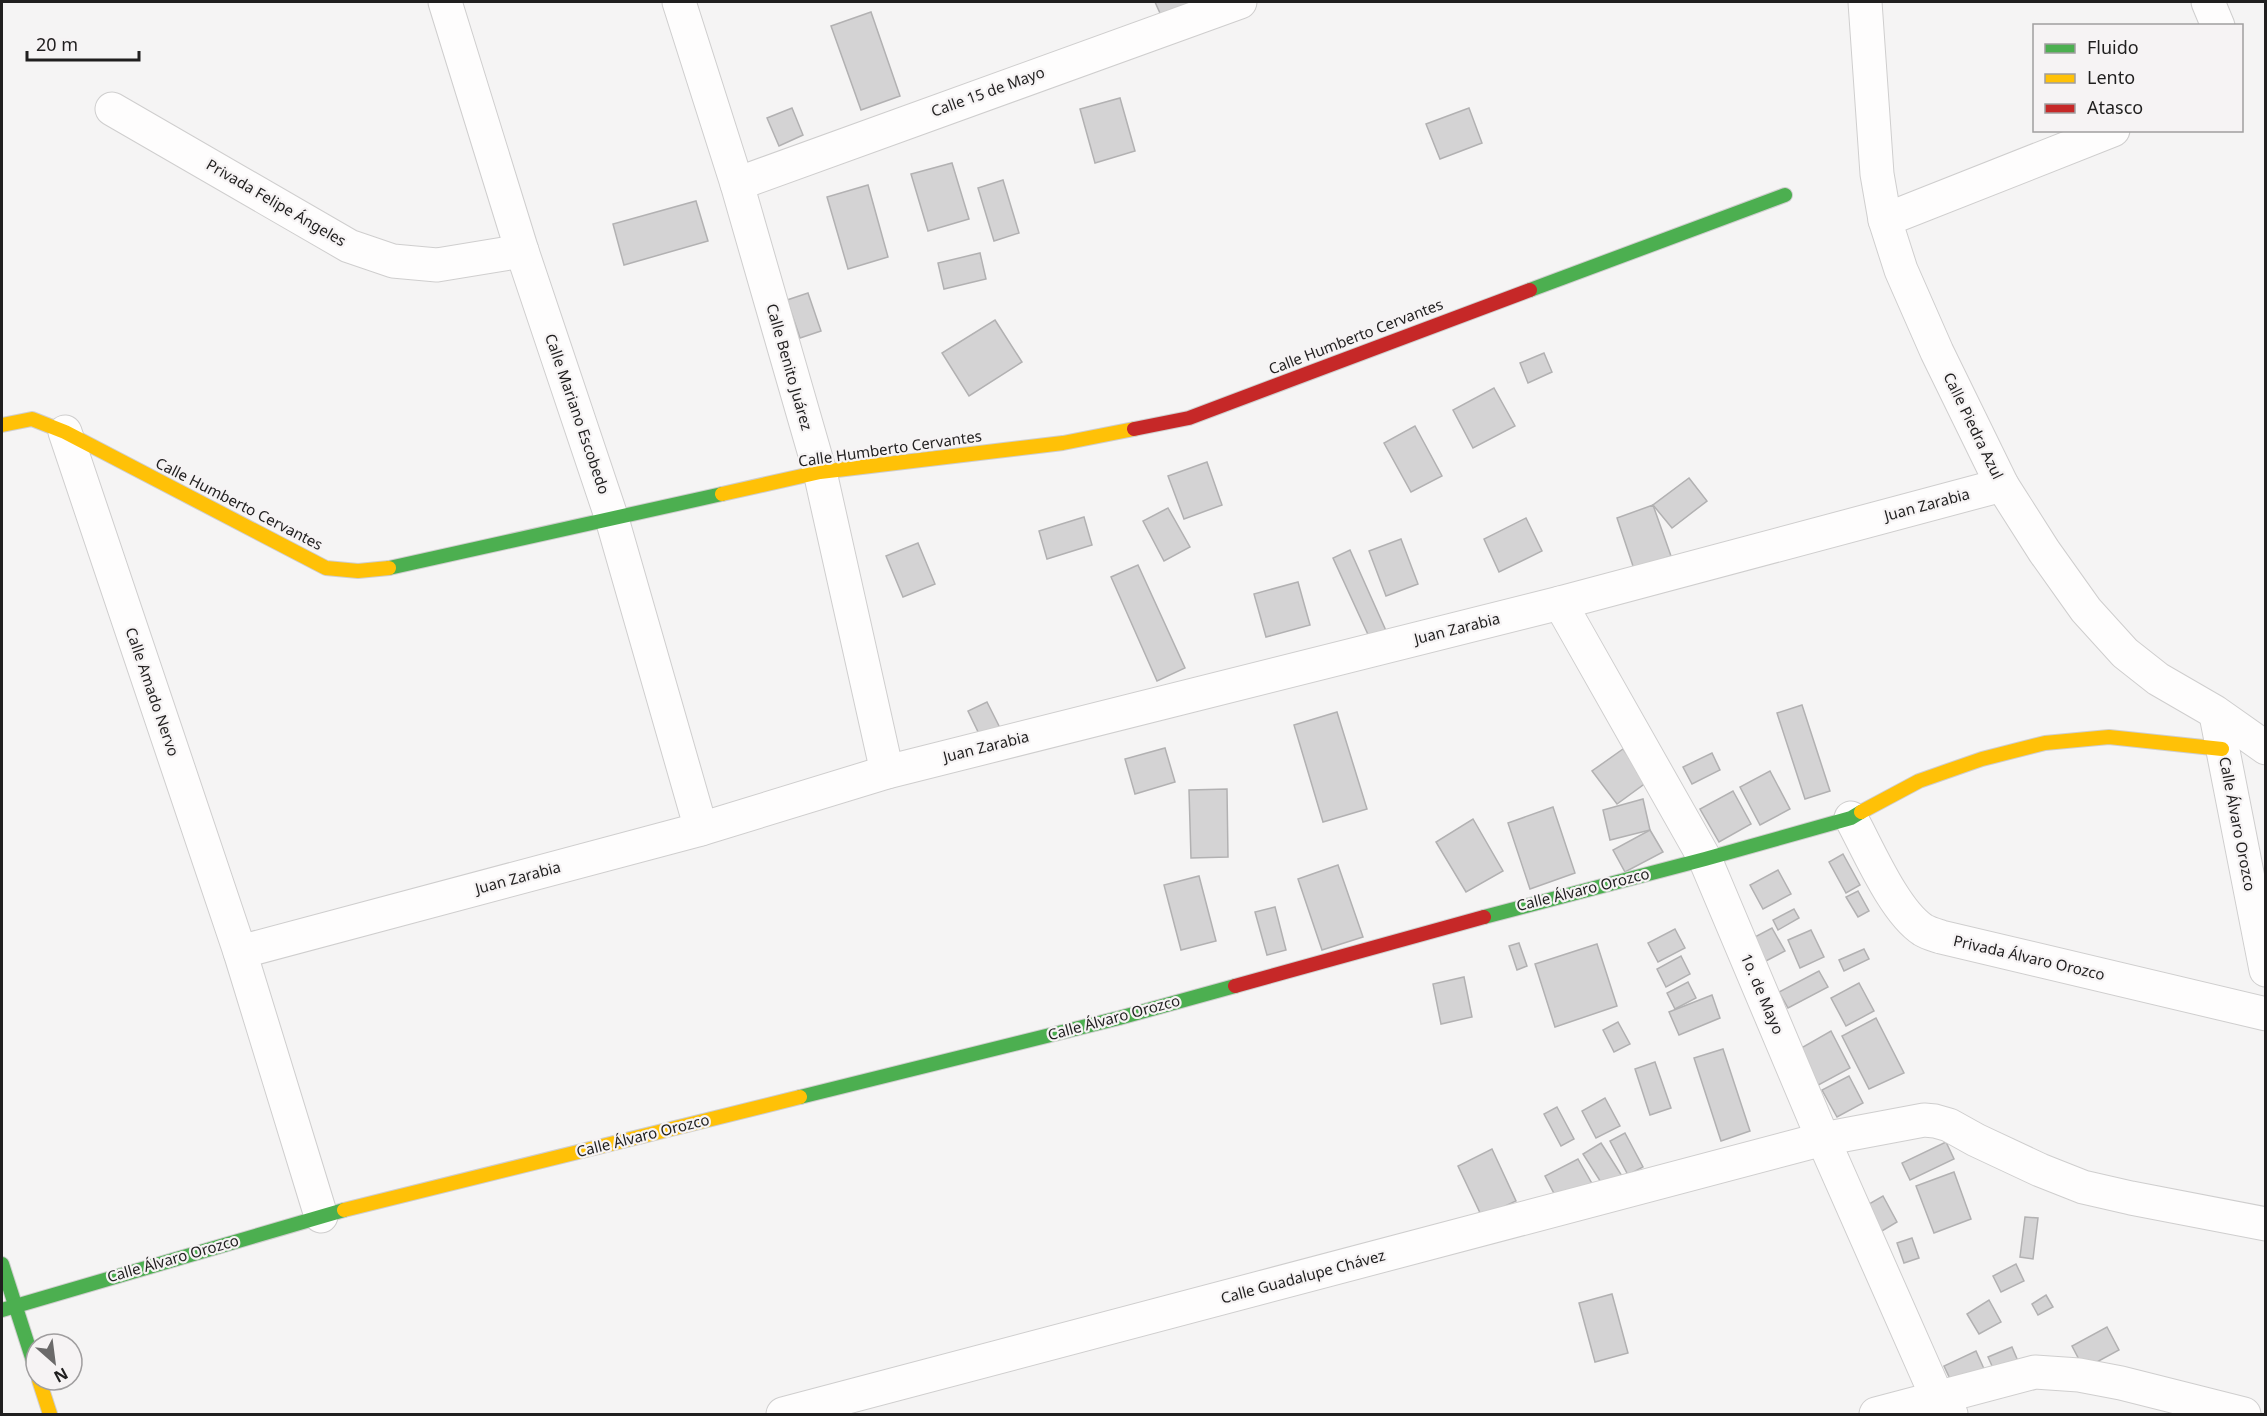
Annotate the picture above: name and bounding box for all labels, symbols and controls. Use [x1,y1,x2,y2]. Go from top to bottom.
scale bar [27,24,140,62]
legend [2033,24,2243,132]
text: 20 m [36,32,78,56]
text: Fluido [2087,35,2139,59]
street label: Calle 15 de Mayo [928,61,1047,121]
text: Lento [2087,65,2135,89]
text: Atasco [2087,95,2143,119]
street label: Privada Felipe Ángeles [203,154,350,250]
street label: Calle Humberto Cervantes [1266,294,1446,379]
street label: Calle Benito Juárez [762,301,818,432]
street label: Calle Mariano Escobedo [541,331,615,497]
street label: Calle Piedra Azul [1939,369,2008,482]
street label: Calle Humberto Cervantes [797,425,983,471]
street label: Calle Humberto Cervantes [152,452,326,554]
street label: Juan Zarabia [1880,483,1972,526]
street label: Juan Zarabia [1410,608,1502,649]
street label: Calle Amado Nervo [122,625,184,759]
street label: Juan Zarabia [939,726,1031,767]
street label: Calle Álvaro Orozco [2215,755,2261,893]
street label: Juan Zarabia [471,856,563,899]
street label: Calle Álvaro Orozco [1514,863,1651,915]
street label: Privada Álvaro Orozco [1951,930,2107,984]
street label: 1o. de Mayo [1737,950,1789,1037]
street label: Calle Álvaro Orozco [1045,990,1182,1044]
street label: Calle Álvaro Orozco [574,1109,711,1161]
street label: Calle Álvaro Orozco [104,1230,241,1286]
street label: Calle Guadalupe Chávez [1218,1244,1387,1308]
north arrow [24,1332,84,1392]
text: N [50,1362,72,1388]

